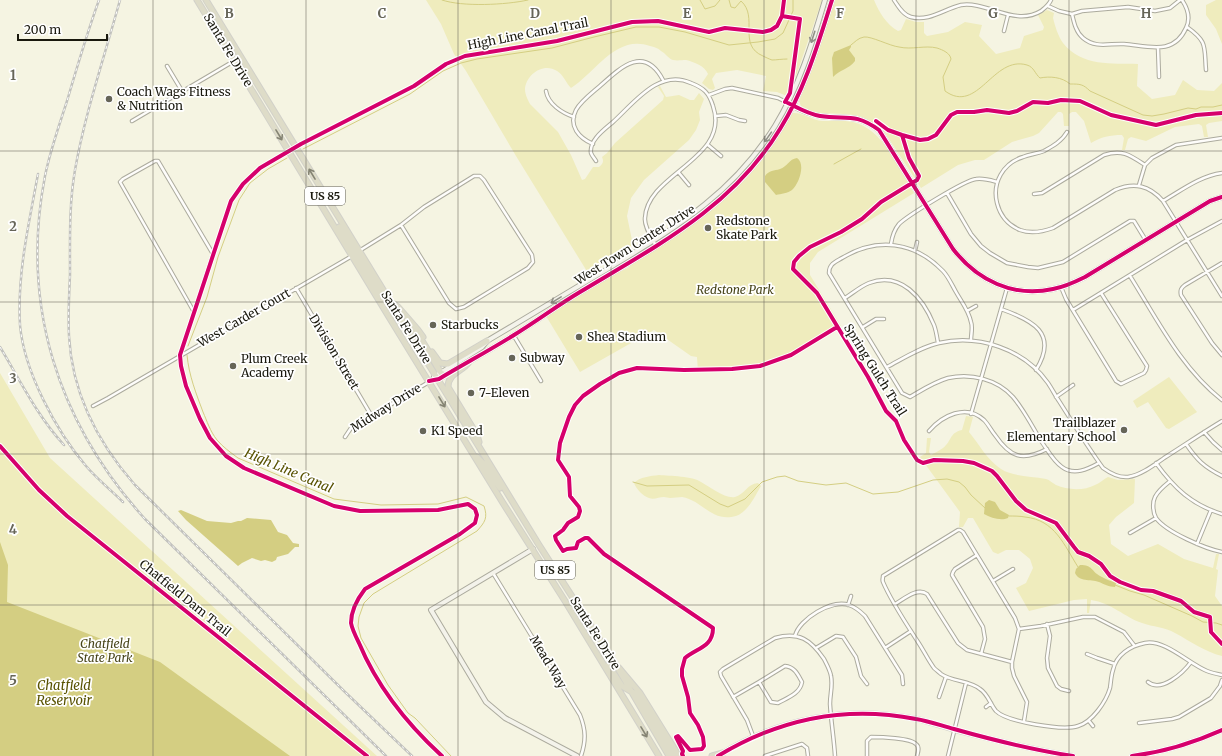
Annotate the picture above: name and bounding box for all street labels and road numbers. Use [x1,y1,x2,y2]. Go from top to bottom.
street label: Santa Fe Drive [201,10,256,89]
street label: High Line Canal Trail [466,14,590,53]
road number: US 85 [305,187,345,205]
street label: West Town Center Drive [571,201,698,288]
street label: West Carder Court [194,285,293,351]
street label: Santa Fe Drive [378,288,435,366]
street label: Division Street [306,311,363,392]
street label: Spring Gulch Trail [841,321,910,419]
street label: Midway Drive [348,380,424,435]
street label: Chatfield Dam Trail [137,556,234,639]
road number: US 85 [535,561,575,579]
street label: Santa Fe Drive [567,594,624,672]
street label: Mead Way [527,632,570,691]

